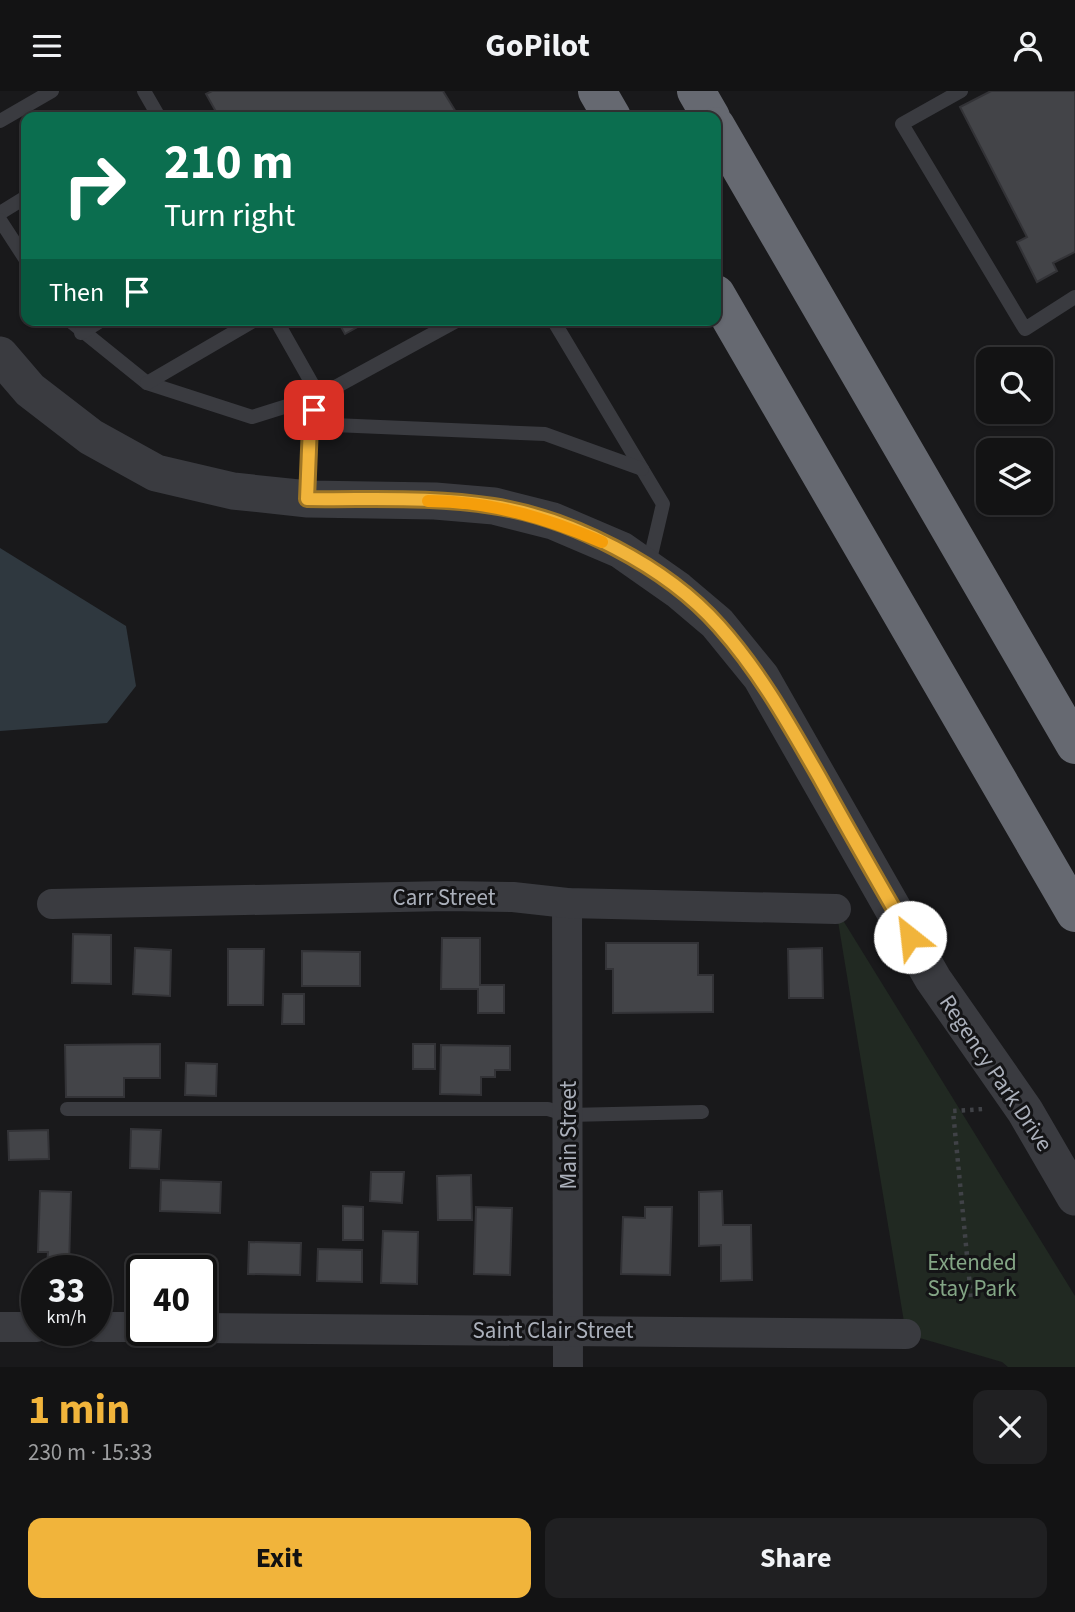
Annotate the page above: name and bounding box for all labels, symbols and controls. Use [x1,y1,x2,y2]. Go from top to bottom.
text: GoPilot [485,23,590,69]
icon: menu [28,27,66,65]
icon: person [1009,27,1047,65]
text: 210 m [164,128,293,198]
icon: right [49,140,140,231]
text: Turn right [164,193,295,239]
icon: arrive [118,273,156,311]
text: Then [49,274,104,311]
map controls [976,347,1053,515]
button: search [976,347,1053,424]
pin [284,380,344,440]
icon: arrive [295,391,333,429]
button: layers [976,438,1053,515]
street label: Carr Street [393,881,496,914]
position arrow [873,900,947,974]
street label: Regency Park Drive [931,988,1061,1158]
street label: Main Street [552,1080,585,1189]
park label: Extended Stay Park [927,1246,1017,1305]
speed limit sign: 40 [126,1255,217,1346]
text: 33 [48,1266,85,1316]
text: km/h [47,1305,86,1330]
street label: Saint Clair Street [473,1314,634,1347]
text: 1 min [28,1380,130,1440]
button: close [973,1390,1047,1464]
text: 230 m · 15:33 [28,1436,152,1469]
button: Exit [28,1518,531,1598]
button: Share [545,1518,1047,1598]

